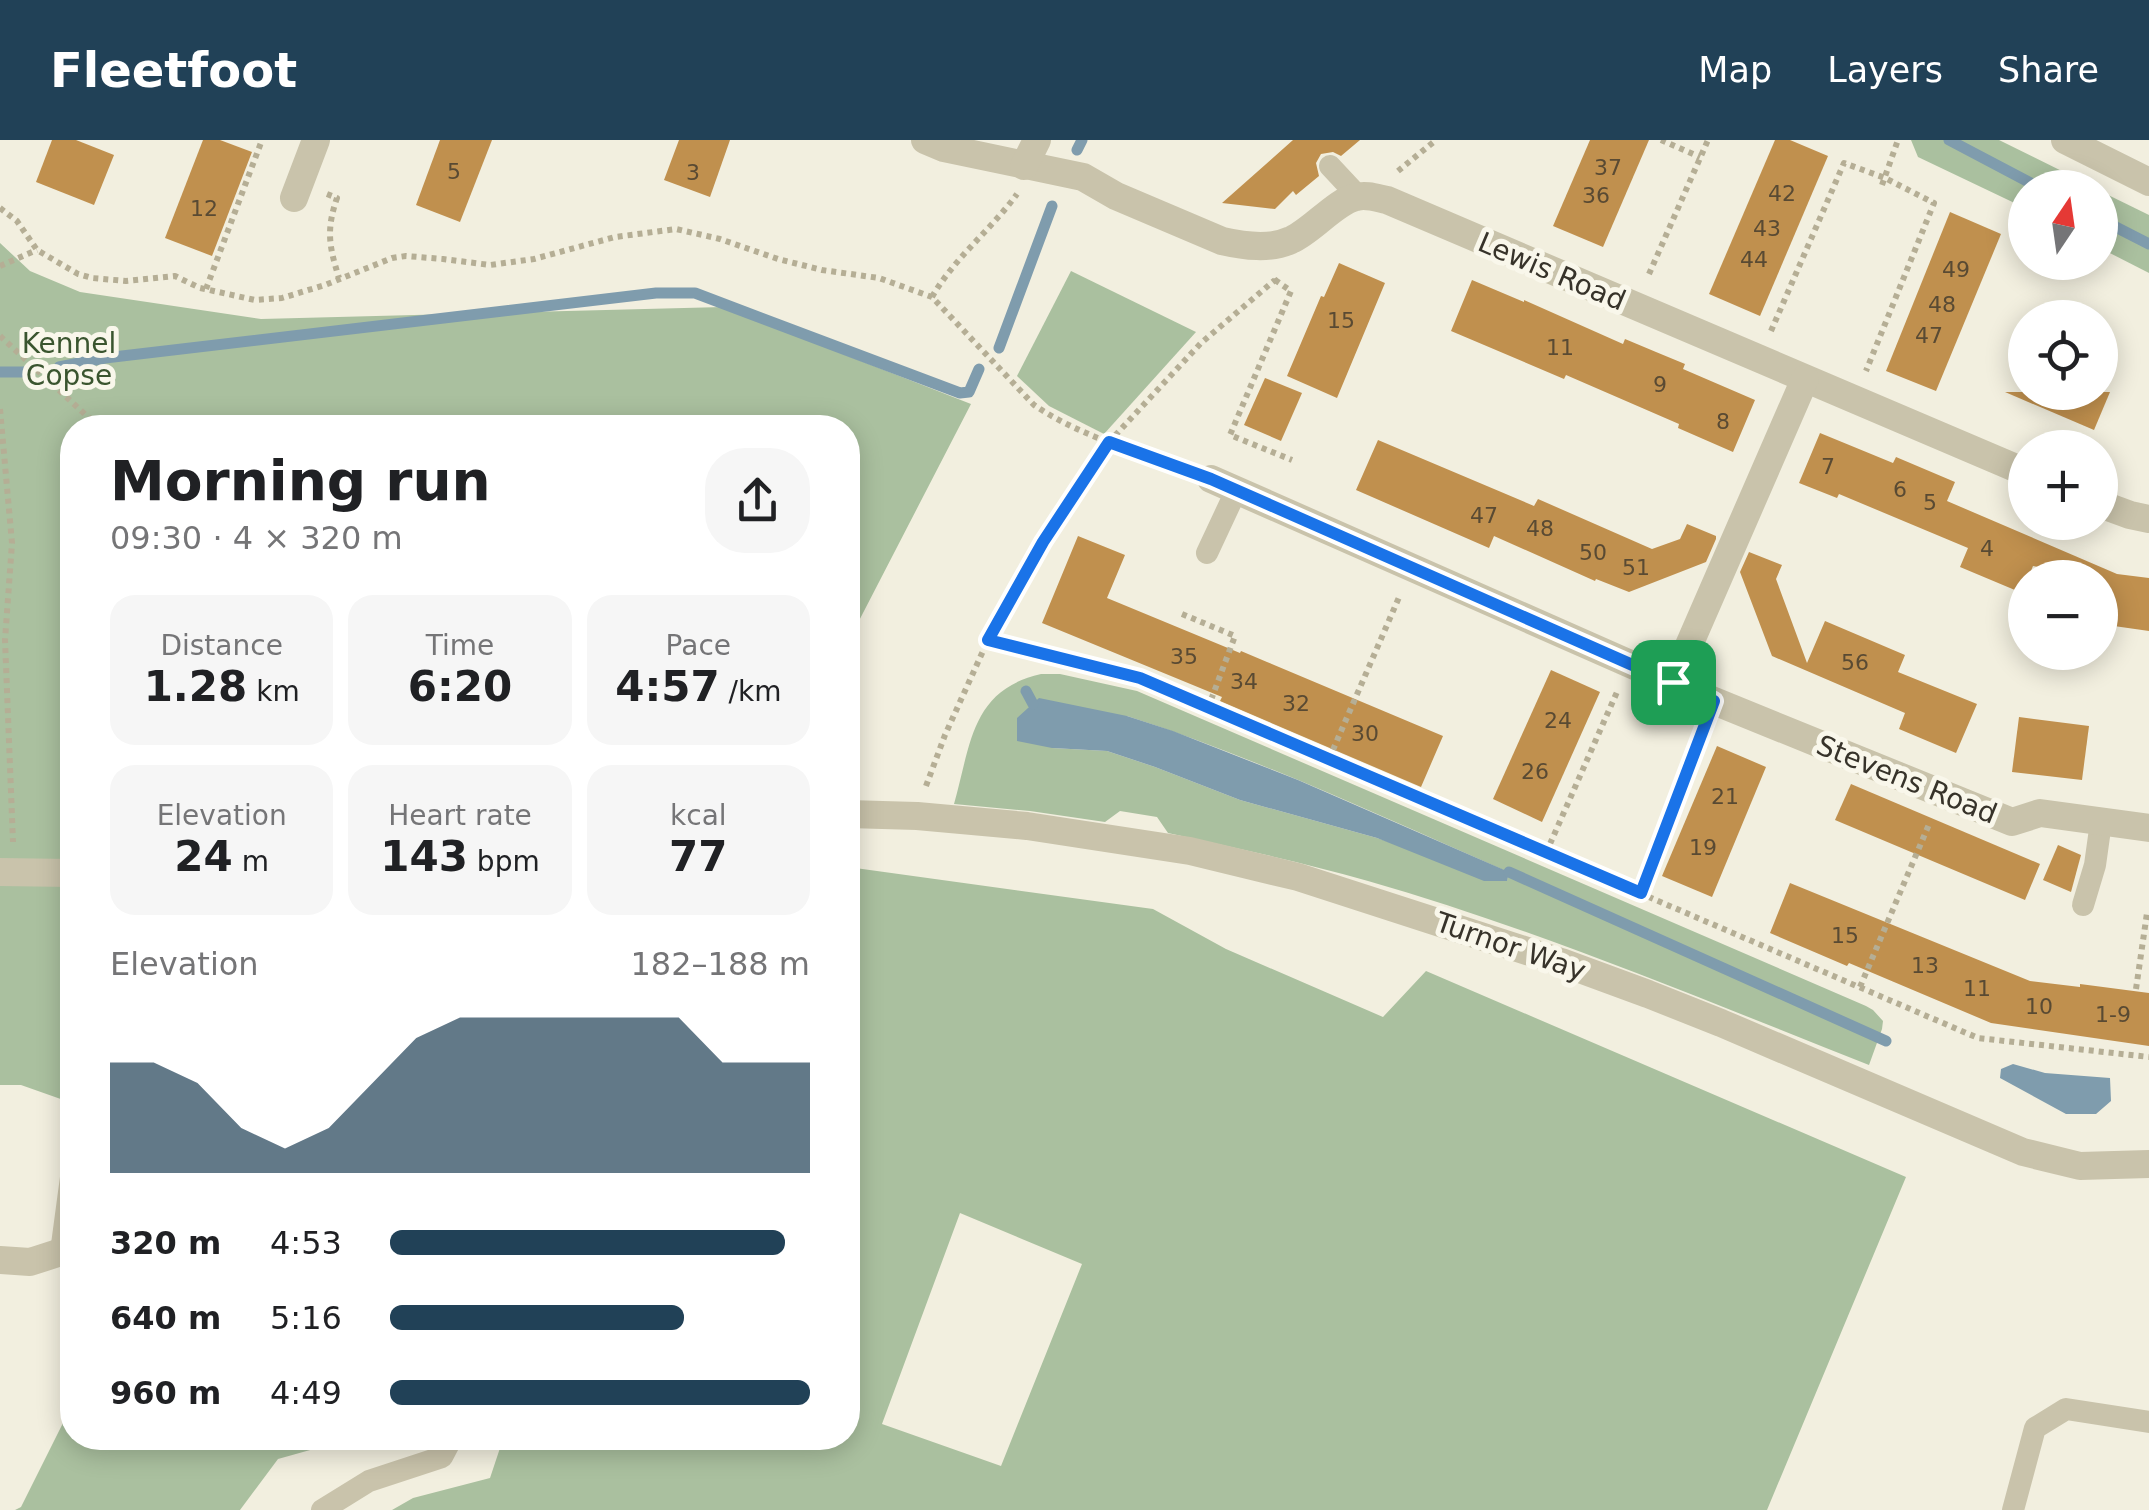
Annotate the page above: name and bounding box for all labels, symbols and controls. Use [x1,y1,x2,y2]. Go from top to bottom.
text: Fleetfoot [50,42,297,98]
text: Map [1698,50,1772,90]
text: Layers [1827,50,1943,90]
text: Share [1998,50,2099,90]
house number: 37 [1594,155,1622,180]
house number: 5 [447,159,461,184]
house number: 3 [686,160,700,185]
north arrow [2008,170,2118,280]
map controls [2008,170,2118,670]
house number: 42 [1768,181,1796,206]
house number: 36 [1582,183,1610,208]
house number: 12 [190,196,218,221]
house number: 43 [1753,216,1781,241]
street label: Lewis Road [1473,226,1630,317]
house number: 44 [1740,247,1768,272]
house number: 49 [1942,257,1970,282]
house number: 48 [1928,292,1956,317]
button: locate [2008,300,2118,410]
house number: 15 [1327,308,1355,333]
house number: 47 [1915,323,1943,348]
park label: Kennel Copse [22,327,116,392]
house number: 11 [1546,335,1574,360]
house number: 9 [1653,372,1667,397]
house number: 8 [1716,409,1730,434]
button: + [2008,430,2118,540]
button: share [705,448,810,553]
text: Morning run [110,449,491,513]
house number: 7 [1821,454,1835,479]
house number: 6 [1893,477,1907,502]
house number: 5 [1923,490,1937,515]
house number: 47 [1470,503,1498,528]
house number: 48 [1526,516,1554,541]
text: 09:30 · 4 × 320 m [110,519,403,557]
house number: 4 [1980,536,1994,561]
house number: 50 [1579,540,1607,565]
house number: 51 [1622,555,1650,580]
button: − [2008,560,2118,670]
text: Distance [160,629,283,662]
text: Time [426,629,494,662]
text: Pace [666,629,731,662]
pin [1631,640,1716,725]
house number: 35 [1170,644,1198,669]
house number: 56 [1841,650,1869,675]
icon: arrive [1646,655,1701,710]
text: 1.28 [144,662,247,711]
text: 6:20 [408,662,512,711]
text: 4:57 [615,662,720,711]
house number: 34 [1230,669,1258,694]
text: km [247,675,300,708]
text: /km [720,675,781,708]
house number: 32 [1282,691,1310,716]
house number: 24 [1544,708,1572,733]
house number: 30 [1351,721,1379,746]
street label: Stevens Road [1812,728,2002,831]
house number: 26 [1521,759,1549,784]
house number: 21 [1711,784,1739,809]
text: Elevation [157,799,287,832]
text: Heart rate [388,799,532,832]
text: kcal [670,799,727,832]
text: 24 [174,832,233,881]
text: 143 [380,832,468,881]
text: 77 [669,832,728,881]
house number: 19 [1689,835,1717,860]
text: m [233,845,269,878]
text: bpm [468,845,540,878]
street label: Turnor Way [1431,905,1590,988]
house number: 15 [1831,923,1859,948]
text: Elevation [110,945,259,983]
text: 182–188 m [631,945,810,983]
house number: 13 [1911,953,1939,978]
house number: 11 [1963,976,1991,1001]
house number: 10 [2025,994,2053,1019]
house number: 1-9 [2095,1002,2131,1027]
text: 320 m [110,1224,221,1262]
text: 4:53 [270,1224,342,1262]
text: 640 m [110,1299,221,1337]
text: 5:16 [270,1299,342,1337]
text: 960 m [110,1374,221,1412]
text: 4:49 [270,1374,342,1412]

